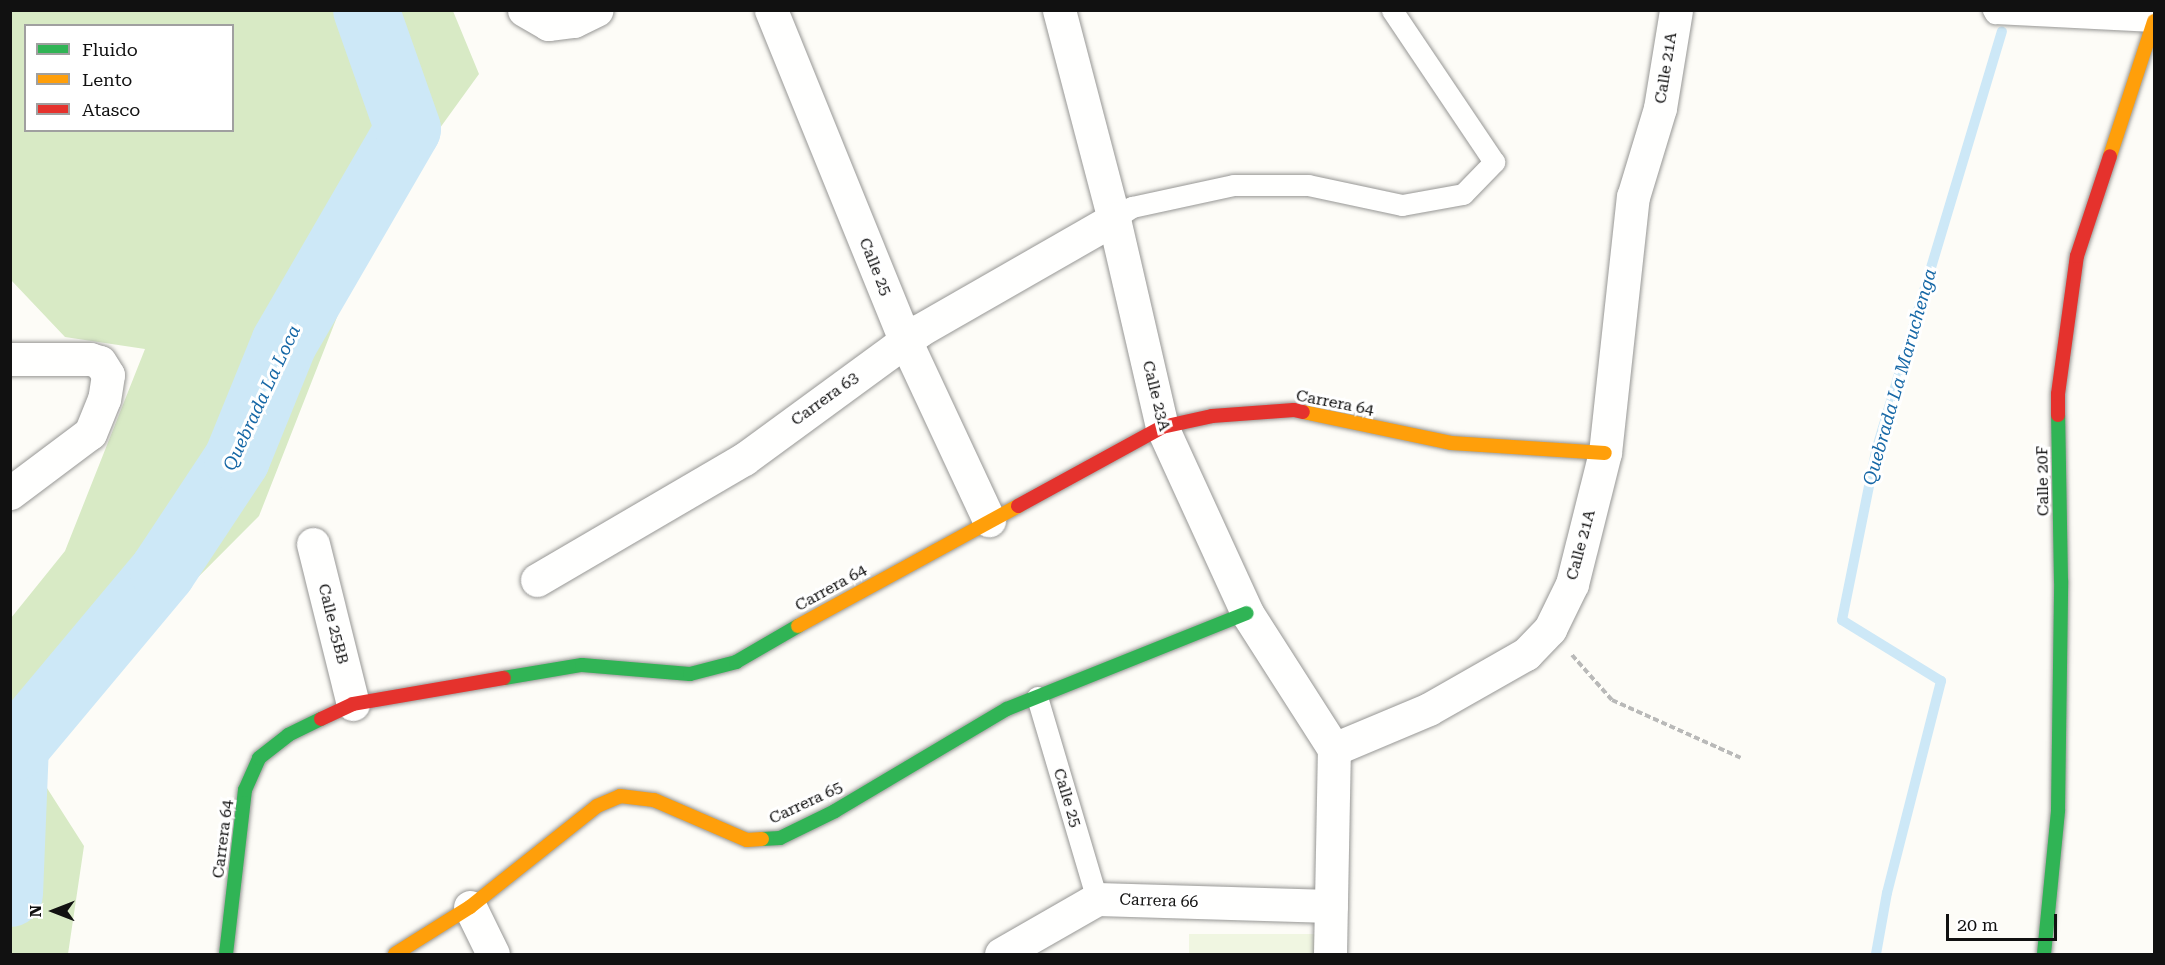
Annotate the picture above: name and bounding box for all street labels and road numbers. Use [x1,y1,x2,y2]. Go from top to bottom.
street label: Calle 21A [1651,31,1681,105]
street label: Calle 25 [855,235,895,299]
street label: Calle 23A [1138,359,1174,433]
street label: Carrera 63 [787,368,863,430]
street label: Carrera 64 [1294,386,1376,420]
street label: Calle 20F [2033,446,2053,516]
street label: Calle 21A [1562,508,1600,582]
street label: Carrera 64 [792,560,870,616]
street label: Calle 25BB [314,582,352,666]
street label: Calle 25 [1049,766,1085,830]
street label: Carrera 65 [766,778,846,828]
street label: Carrera 64 [209,799,237,879]
street label: Carrera 66 [1119,890,1199,912]

